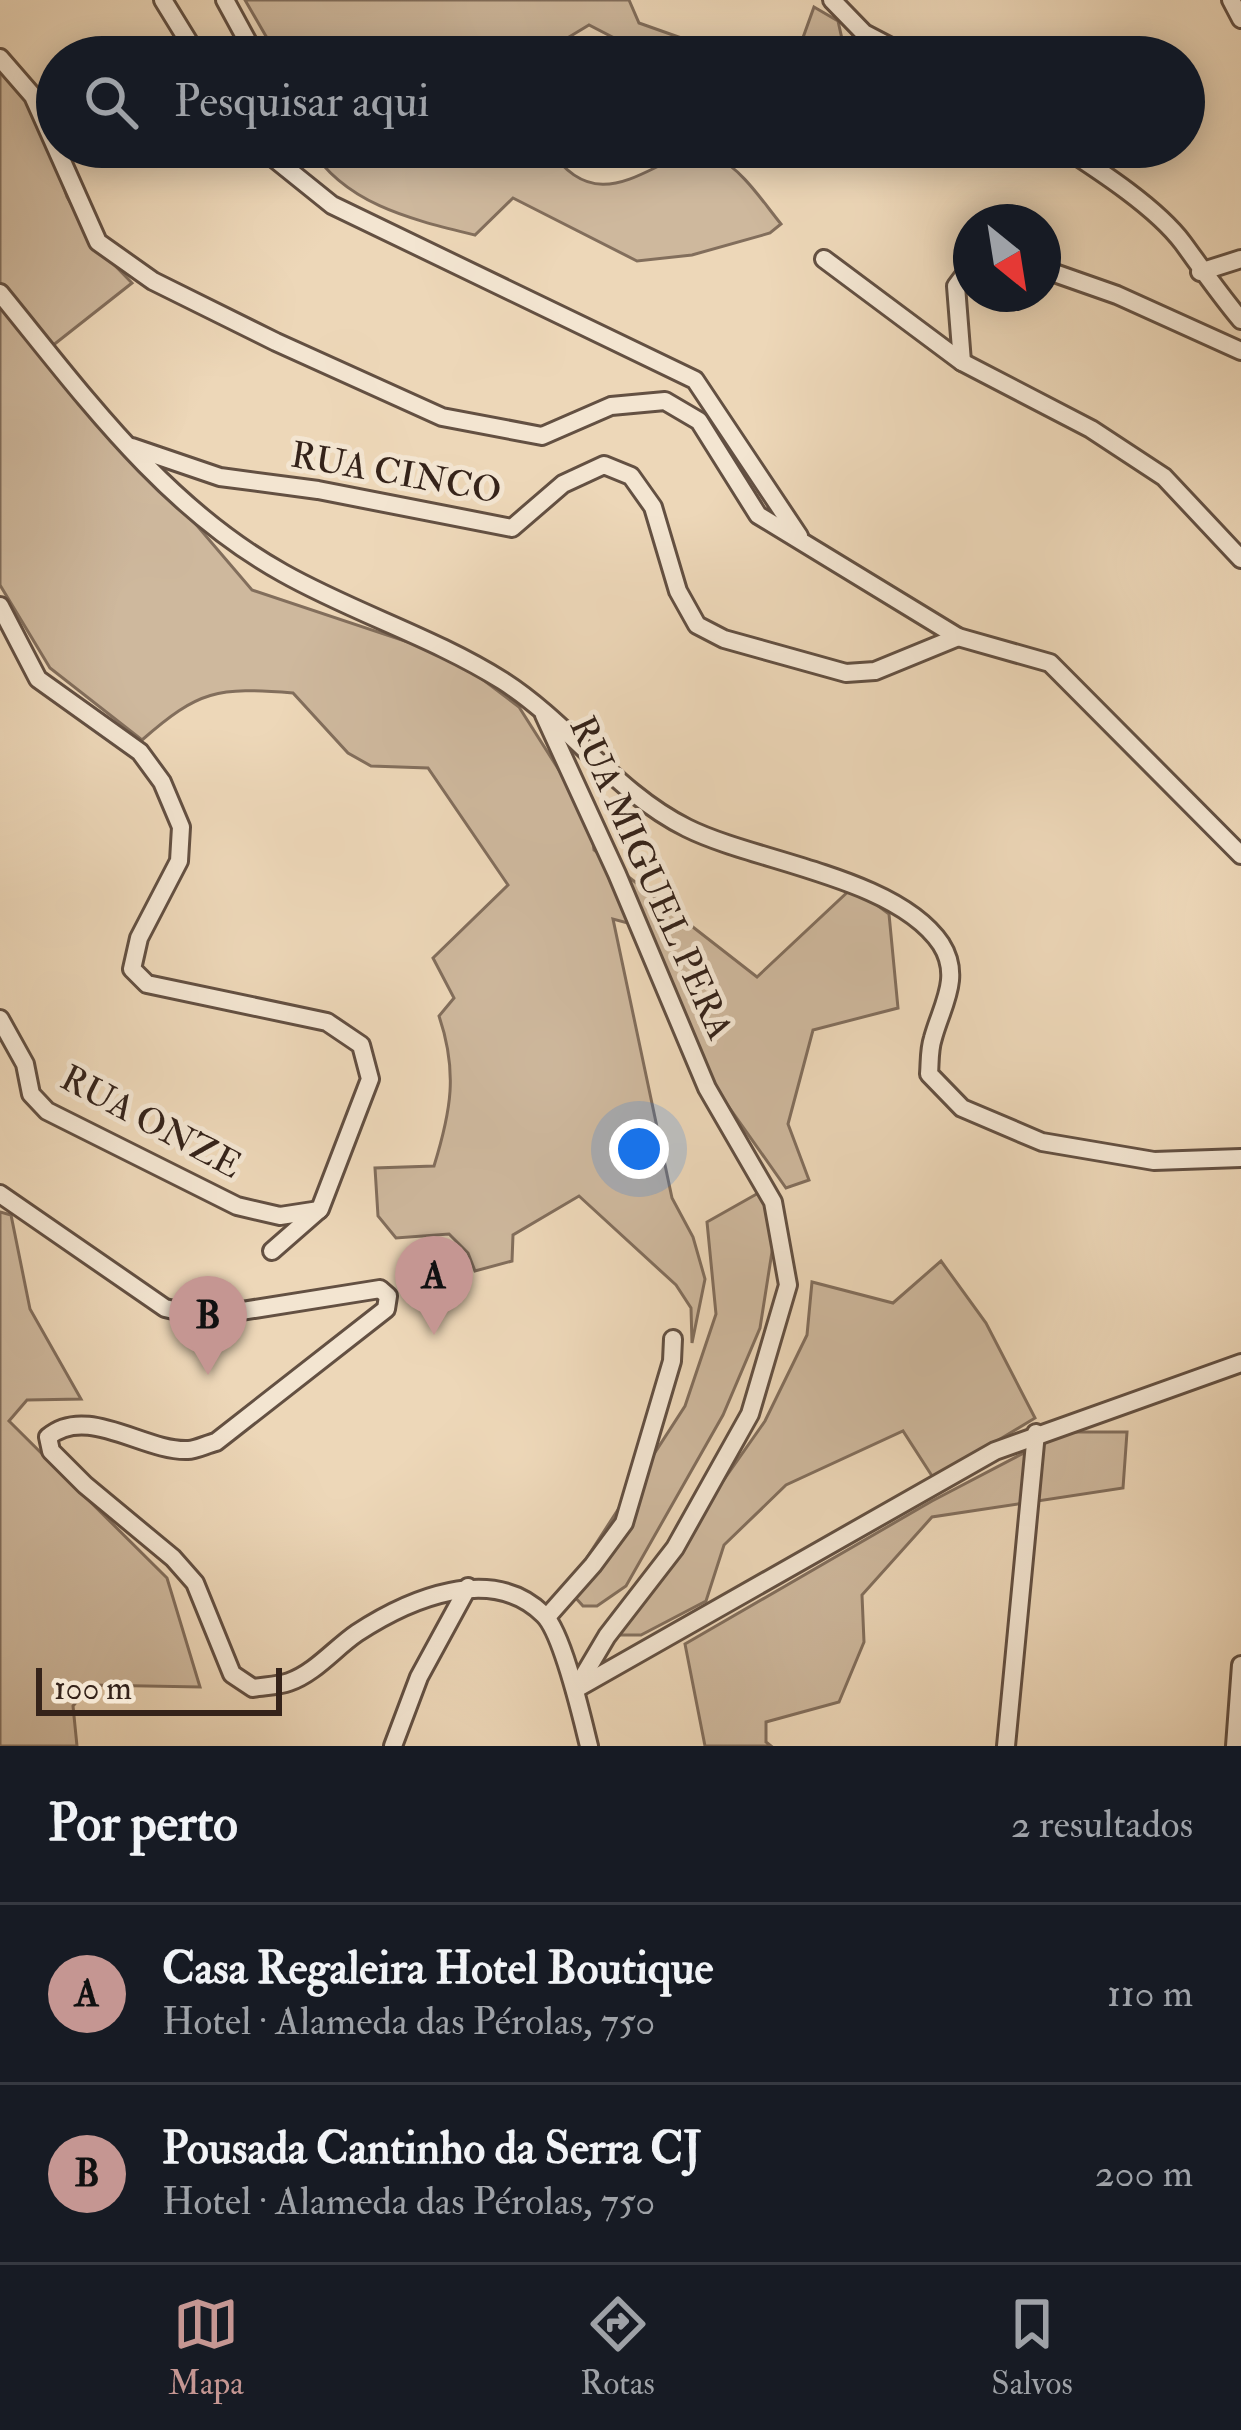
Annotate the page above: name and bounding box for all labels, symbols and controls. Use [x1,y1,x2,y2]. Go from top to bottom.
search box [36,36,1205,168]
icon: search [78,69,144,135]
text: Pesquisar aqui [174,74,430,130]
north arrow [953,204,1061,312]
street label: RUA CINCO [287,432,505,514]
street label: RUA MIGUEL PERA [559,709,743,1047]
street label: RUA ONZE [53,1056,249,1188]
your location [609,1119,669,1179]
pin: A [395,1236,473,1335]
pin: B [169,1276,247,1375]
scale bar [36,1662,282,1715]
text: 100 m [54,1668,132,1709]
text: Por perto [48,1792,238,1856]
text: 2 resultados [1011,1800,1193,1849]
text: Casa Regaleira Hotel Boutique [162,1941,713,1997]
text: A [75,1969,99,2018]
text: 110 m [1107,1969,1193,2018]
text: Hotel · Alameda das Pérolas, 750 [162,1997,655,2046]
text: Pousada Cantinho da Serra CJ [162,2121,702,2177]
text: B [74,2149,100,2198]
text: 200 m [1095,2149,1193,2198]
text: Hotel · Alameda das Pérolas, 750 [162,2177,655,2226]
tab: Mapa [168,2291,244,2404]
tab: Rotas [580,2291,655,2404]
tab: Salvos [991,2291,1073,2404]

